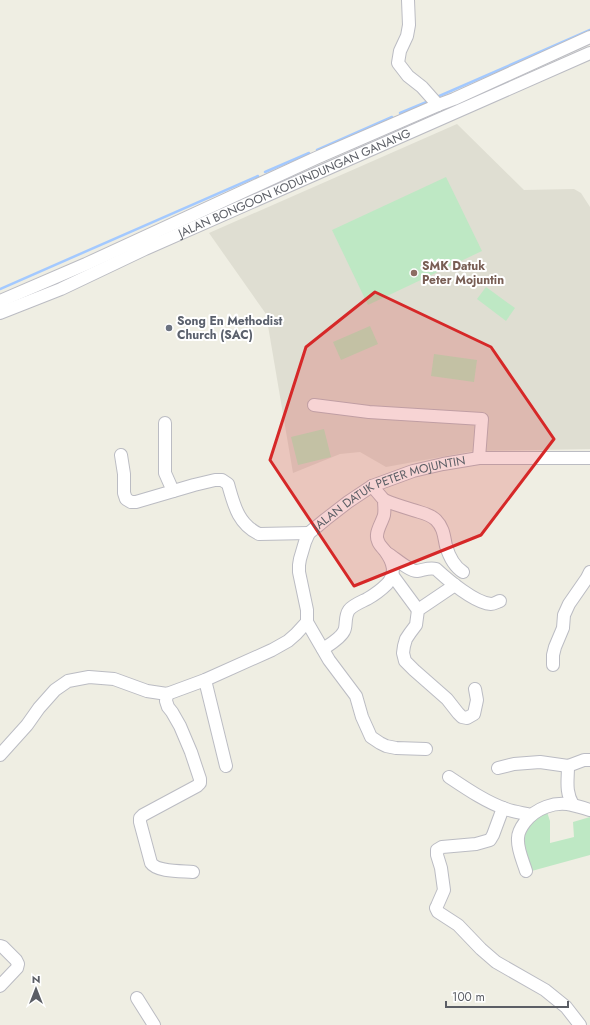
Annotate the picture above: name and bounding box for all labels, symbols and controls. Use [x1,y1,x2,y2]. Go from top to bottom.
street label: JALAN BONGOON KODUNDUNGAN GANANG [174,124,414,243]
place label: SMK Datuk Peter Mojuntin [422,257,504,289]
marker: SMK Datuk Peter Mojuntin [409,268,419,278]
place label: Song En Methodist Church (SAC) [177,312,283,344]
marker: Song En Methodist Church (SAC) [164,323,174,333]
street label: JALAN DATUK PETER MOJUNTIN [307,451,467,537]
north arrow [16,969,56,1009]
text: N [32,971,40,987]
scale bar [446,983,568,1009]
text: 100 m [452,988,485,1006]

